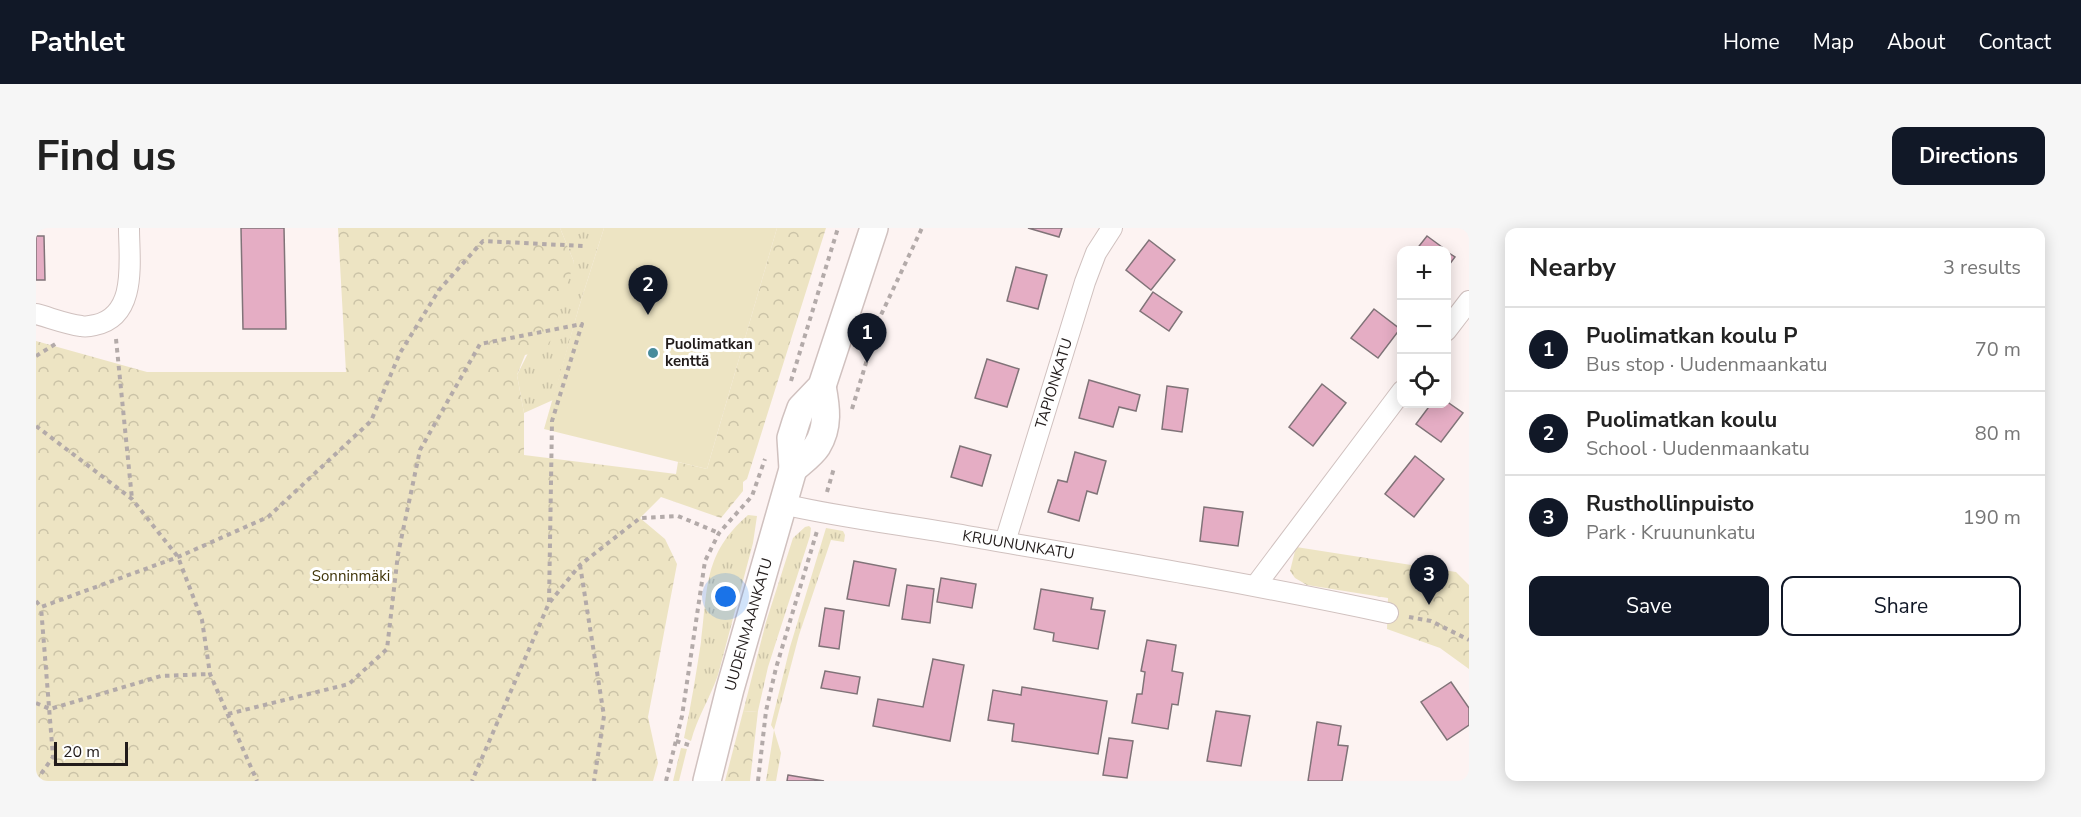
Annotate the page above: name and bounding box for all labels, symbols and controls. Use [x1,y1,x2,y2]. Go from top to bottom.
text: Pathlet [30,23,125,61]
text: Home [1723,28,1780,56]
text: Map [1813,28,1854,56]
text: About [1887,28,1945,56]
text: Contact [1978,28,2051,56]
button: Directions [1892,127,2045,185]
text: Find us [36,128,176,185]
map controls [1397,246,1451,408]
button: + [1397,246,1451,300]
text: Nearby [1529,250,1616,285]
text: 3 results [1943,254,2021,281]
pin: 2 [628,266,668,315]
button: − [1397,300,1451,354]
pin: 1 [848,314,886,363]
text: Puolimatkan koulu P [1586,321,1798,351]
place label: Puolimatkan kenttä [665,334,753,371]
street label: TAPIONKATU [1031,336,1077,431]
text: 1 [1543,336,1555,363]
text: 70 m [1975,336,2021,363]
marker: Puolimatkan kenttä [646,346,660,360]
text: Bus stop · Uudenmaankatu [1586,351,1827,378]
button: locate [1397,354,1451,408]
text: Puolimatkan koulu [1586,405,1777,435]
text: 2 [1543,420,1555,447]
text: 80 m [1975,420,2021,447]
text: School · Uudenmaankatu [1586,435,1810,462]
text: Rusthollinpuisto [1586,489,1754,519]
text: 3 [1543,504,1555,531]
text: 190 m [1963,504,2021,531]
text: Park · Kruununkatu [1586,519,1756,546]
street label: KRUUNUNKATU [961,525,1076,564]
street label: UUDENMAANKATU [720,556,777,693]
pin: 3 [1410,556,1448,605]
park label: Sonninmäki [312,566,390,586]
button: Save [1529,576,1769,636]
button: Share [1781,576,2021,636]
your location [711,582,740,611]
scale bar [54,739,128,766]
text: 20 m [63,741,100,763]

